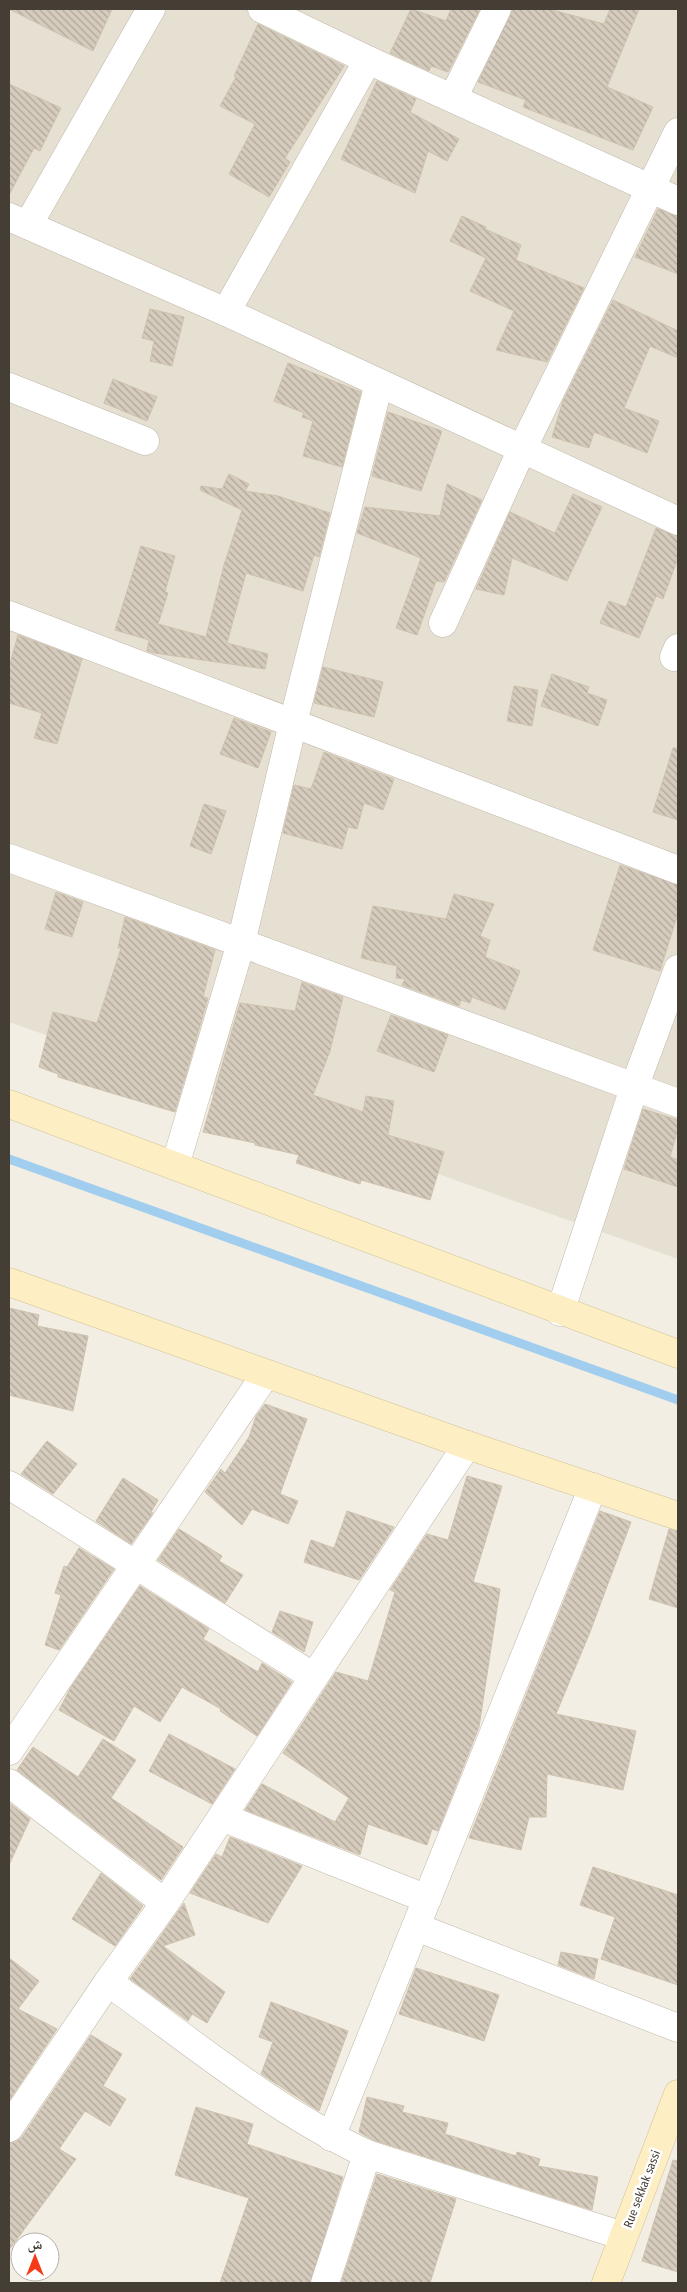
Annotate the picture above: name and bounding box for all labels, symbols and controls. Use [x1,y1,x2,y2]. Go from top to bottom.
street label: Rue sekkak sassi [621,2148,663,2230]
north arrow [10,2232,60,2282]
text: ش [28,2236,43,2253]

